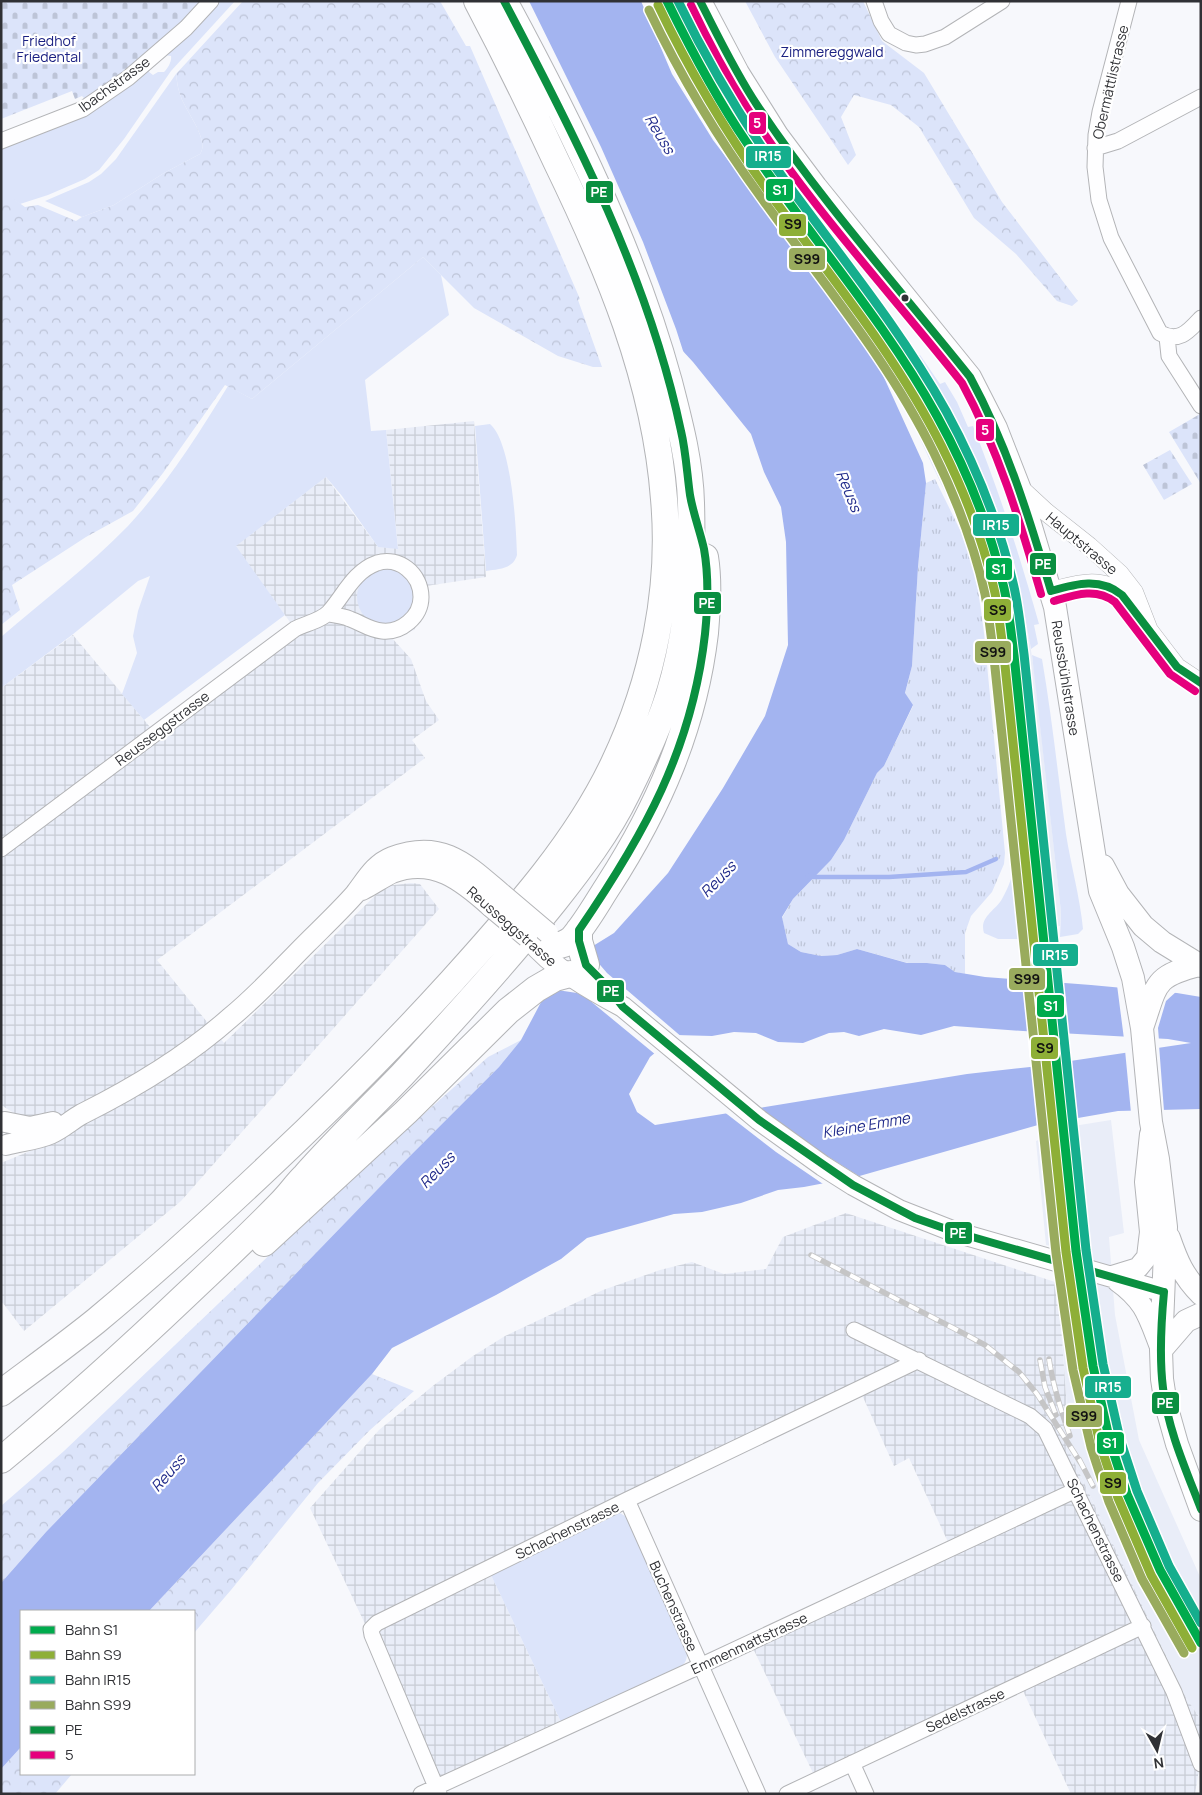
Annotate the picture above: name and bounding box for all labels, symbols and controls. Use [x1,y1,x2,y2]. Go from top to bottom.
street label: Obermättlistrasse [1088,23,1132,141]
park label: Friedhof Friedental [17,31,81,66]
park label: Zimmereggwald [780,42,884,61]
street label: Ibachstrasse [75,52,153,116]
water label: Reuss [640,110,681,159]
line badge: 5 [748,111,767,135]
text: 5 [753,113,761,132]
line badge: IR15 [745,145,792,169]
text: IR15 [754,146,782,165]
line badge: S1 [765,178,794,202]
line badge: PE [585,180,614,204]
text: S1 [772,180,788,199]
text: PE [590,182,608,201]
line badge: S9 [778,213,807,237]
text: S9 [784,214,802,233]
line badge: S99 [788,247,826,271]
text: S99 [794,249,820,268]
unlabelled marker [900,293,910,303]
line badge: 5 [975,418,995,442]
text: 5 [981,420,989,439]
water label: Reuss [831,467,867,516]
street label: Hauptstrasse [1042,507,1122,579]
line badge: IR15 [972,513,1020,537]
text: IR15 [982,515,1010,534]
line badge: PE [1029,552,1057,576]
text: PE [1034,554,1052,573]
line badge: S1 [985,557,1013,581]
text: S1 [991,559,1007,578]
line badge: PE [693,591,722,615]
text: PE [698,593,716,612]
line badge: S9 [983,598,1012,622]
text: S9 [989,600,1007,619]
street label: Reussbühlstrasse [1047,619,1085,737]
line badge: S99 [974,640,1012,664]
text: S99 [980,642,1006,661]
street label: Reusseggstrasse [111,686,213,770]
water label: Reuss [696,855,741,902]
street label: Reusseggstrasse [463,882,561,970]
line badge: IR15 [1032,943,1079,967]
text: IR15 [1041,945,1069,964]
line badge: S99 [1008,967,1046,991]
text: S99 [1014,969,1040,988]
line badge: PE [596,979,625,1003]
text: PE [602,981,620,1000]
line badge: S1 [1036,994,1065,1018]
text: S1 [1043,996,1059,1015]
line badge: S9 [1030,1036,1059,1060]
text: S9 [1036,1038,1054,1057]
water label: Kleine Emme [821,1107,912,1143]
water label: Reuss [415,1146,460,1193]
line badge: PE [944,1221,973,1245]
text: PE [949,1223,967,1242]
line badge: IR15 [1084,1375,1132,1399]
text: IR15 [1094,1377,1122,1396]
line badge: PE [1151,1391,1180,1415]
text: PE [1156,1393,1174,1412]
line badge: S99 [1065,1404,1103,1428]
text: S99 [1071,1406,1097,1425]
line badge: S1 [1096,1431,1125,1455]
text: S1 [1102,1433,1118,1452]
water label: Reuss [146,1449,191,1496]
line badge: S9 [1099,1471,1127,1495]
text: S9 [1104,1473,1122,1492]
street label: Schachenstrasse [1063,1475,1129,1585]
street label: Schachenstrasse [512,1497,622,1563]
street label: Buchenstrasse [645,1558,703,1654]
street label: Emmenmattstrasse [688,1608,810,1678]
legend [20,1610,195,1775]
text: Bahn S1 [65,1619,118,1640]
text: Bahn S9 [65,1644,122,1665]
text: Bahn IR15 [65,1669,131,1690]
street label: Sedelstrasse [922,1683,1008,1737]
text: Bahn S99 [65,1694,131,1715]
text: PE [65,1719,83,1740]
north arrow [1132,1725,1182,1775]
text: 5 [65,1744,74,1765]
text: N [1153,1753,1165,1773]

